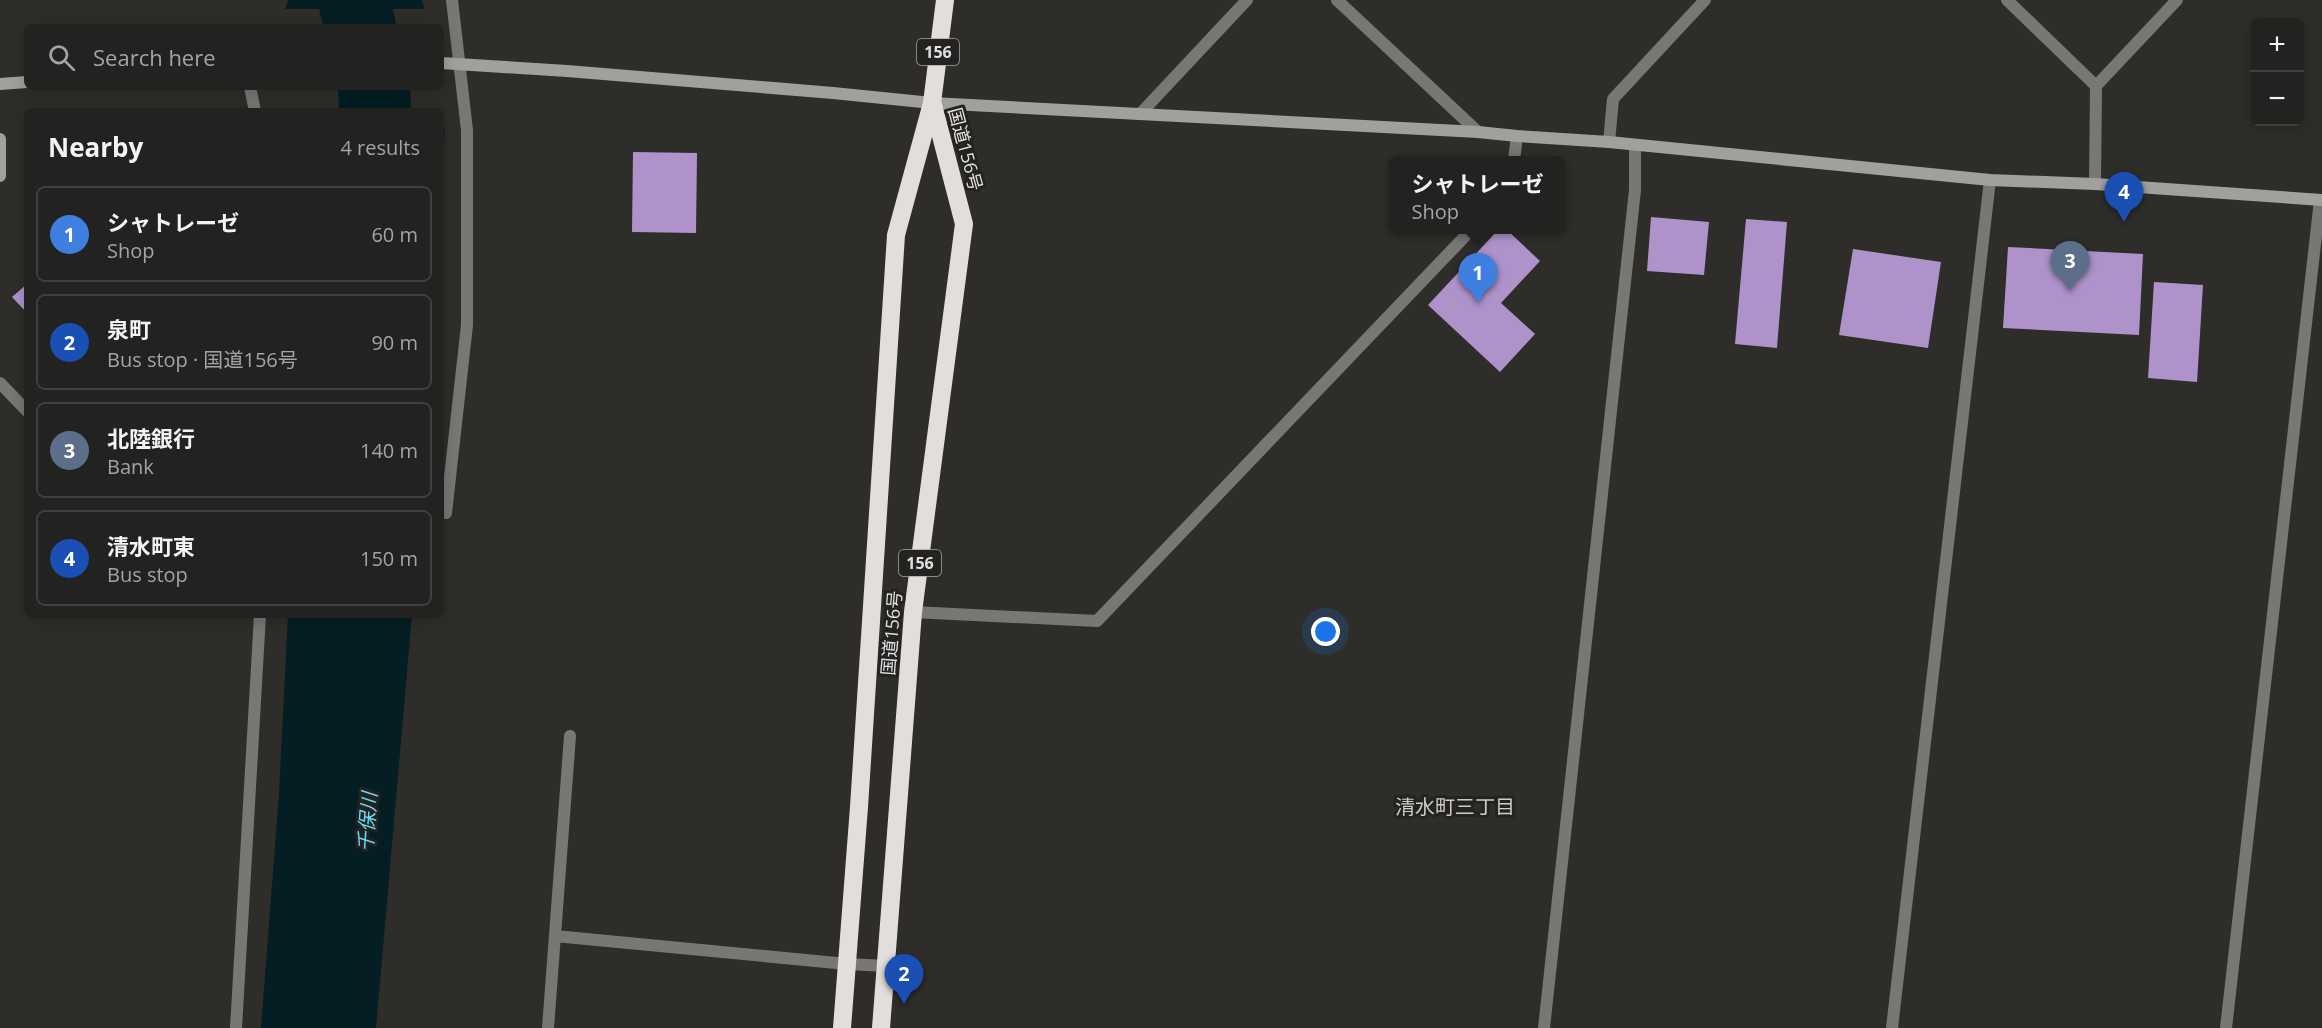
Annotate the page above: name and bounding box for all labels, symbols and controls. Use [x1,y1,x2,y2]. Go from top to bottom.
map controls [2250,18,2304,126]
button: + [2250,18,2304,72]
search box [24,24,444,90]
road number: 156 [917,39,959,65]
icon: search [45,41,78,74]
text: Search here [93,42,216,72]
button: − [2250,72,2304,126]
street label: 国道156号 [943,105,989,193]
text: Nearby [48,129,143,165]
text: 4 results [340,134,420,161]
popup [1389,156,1566,234]
text: シャトレーゼ [1411,168,1544,198]
pin: 4 [2104,172,2144,222]
text: Shop [1411,198,1459,225]
text: シャトレーゼ [107,207,239,237]
text: 1 [64,221,75,248]
text: 60 m [371,221,418,248]
text: Shop [107,237,155,264]
pin: 3 [2050,242,2090,291]
pin: 1 [1458,254,1498,303]
text: 泉町 [107,314,151,344]
text: 2 [64,329,75,356]
text: 90 m [371,329,418,356]
text: Bus stop · 国道156号 [107,346,298,373]
text: 北陸銀行 [107,423,195,453]
text: 3 [64,437,75,464]
text: 140 m [360,437,418,464]
text: Bank [107,453,154,480]
text: 清水町東 [107,531,195,561]
text: 4 [64,545,75,572]
text: 150 m [360,545,418,572]
road number: 156 [899,550,941,576]
text: Bus stop [107,561,188,588]
street label: 国道156号 [875,590,907,676]
your location [1311,617,1340,646]
water label: 千保川 [351,789,383,853]
district label: 清水町三丁目 [1395,793,1515,820]
pin: 2 [884,954,924,1004]

